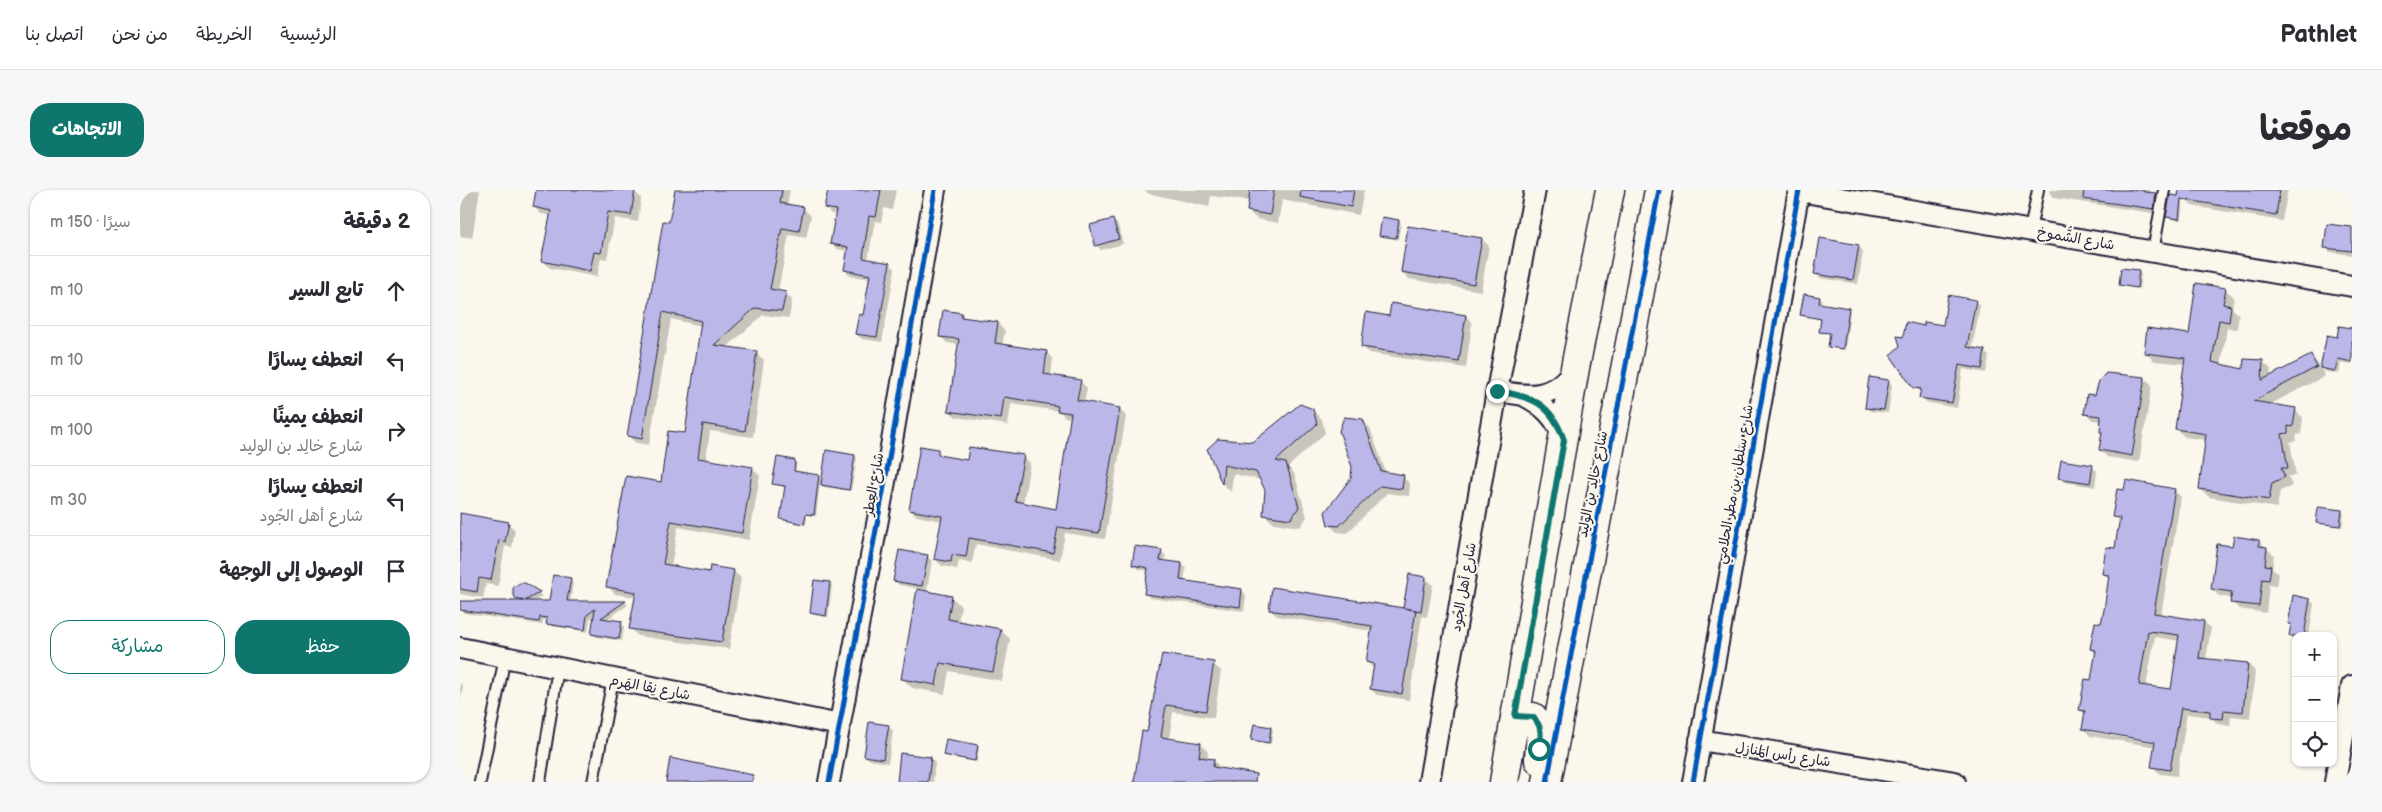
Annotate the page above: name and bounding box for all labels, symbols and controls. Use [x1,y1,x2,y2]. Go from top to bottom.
text: Pathlet [2280,20,2357,49]
text: اتصل بنا [25,24,84,45]
text: من نحن [112,24,168,45]
text: الخريطة [196,24,252,45]
text: الرئيسية [280,24,337,45]
button: الاتجاهات [30,103,144,157]
text: موقعنا [2259,108,2352,151]
text: 2 دقيقة [343,209,410,234]
text: سيرًا · 150 m [50,213,131,232]
street label: شارع الشُّموخ [2036,220,2116,255]
icon: ahead [382,277,410,305]
text: تابع السير [290,279,363,302]
text: 10 m [50,281,83,300]
icon: left [382,347,410,375]
text: انعطف يسارًا [268,349,363,372]
text: 10 m [50,351,83,370]
route end [1486,380,1509,403]
street label: شارع سلطان بن مطر الحلامي [1712,403,1761,566]
text: انعطف يمينًا [273,406,363,429]
icon: right [382,417,410,445]
text: 100 m [50,421,93,440]
street label: شارع خالِد بن الوليد [1574,429,1612,539]
text: شارع خالِد بن الوليد [239,437,363,456]
street label: شارع العِطر [859,451,888,518]
text: انعطف يسارًا [268,476,363,499]
icon: left [382,487,410,515]
text: 30 m [50,491,87,510]
text: شارع أهل الجُود [260,507,363,526]
street label: شارع أهل الجُود [1447,541,1481,633]
icon: arrive [382,557,410,585]
text: الوصول إلى الوجهة [219,559,363,582]
button: مشاركة [50,620,225,674]
button: حفظ [235,620,410,674]
map controls [2292,632,2337,767]
button: + [2292,632,2337,677]
street label: شارع نِقا الهَرم [608,671,692,706]
button: − [2292,677,2337,722]
button: locate [2292,722,2337,767]
route start [1528,738,1551,761]
street label: شارع رأس المَنازِل [1734,739,1832,772]

